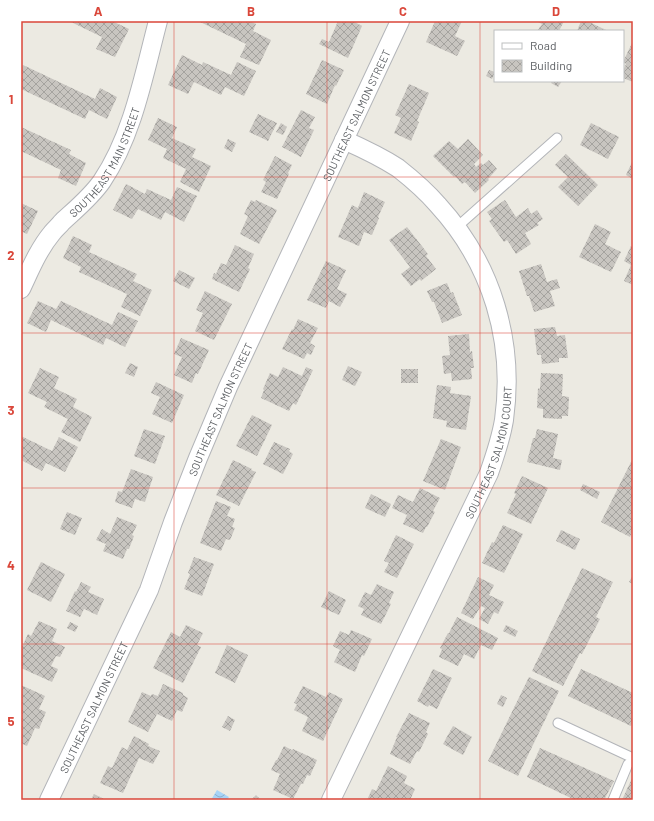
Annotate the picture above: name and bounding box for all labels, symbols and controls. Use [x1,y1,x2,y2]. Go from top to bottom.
text: A [94,3,103,19]
text: B [247,3,255,19]
text: C [399,3,407,19]
text: D [552,3,560,19]
legend [494,30,624,82]
text: Road [530,38,557,52]
street label: SOUTHEAST SALMON STREET [319,47,392,183]
text: Building [530,58,572,72]
text: 1 [9,91,13,107]
street label: SOUTHEAST MAIN STREET [66,105,141,219]
text: 2 [7,247,15,263]
street label: SOUTHEAST SALMON STREET [185,340,255,478]
street label: SOUTHEAST SALMON COURT [462,386,513,521]
text: 3 [7,402,15,418]
text: 4 [7,557,15,573]
street label: SOUTHEAST SALMON STREET [56,639,130,775]
text: 5 [7,713,15,729]

